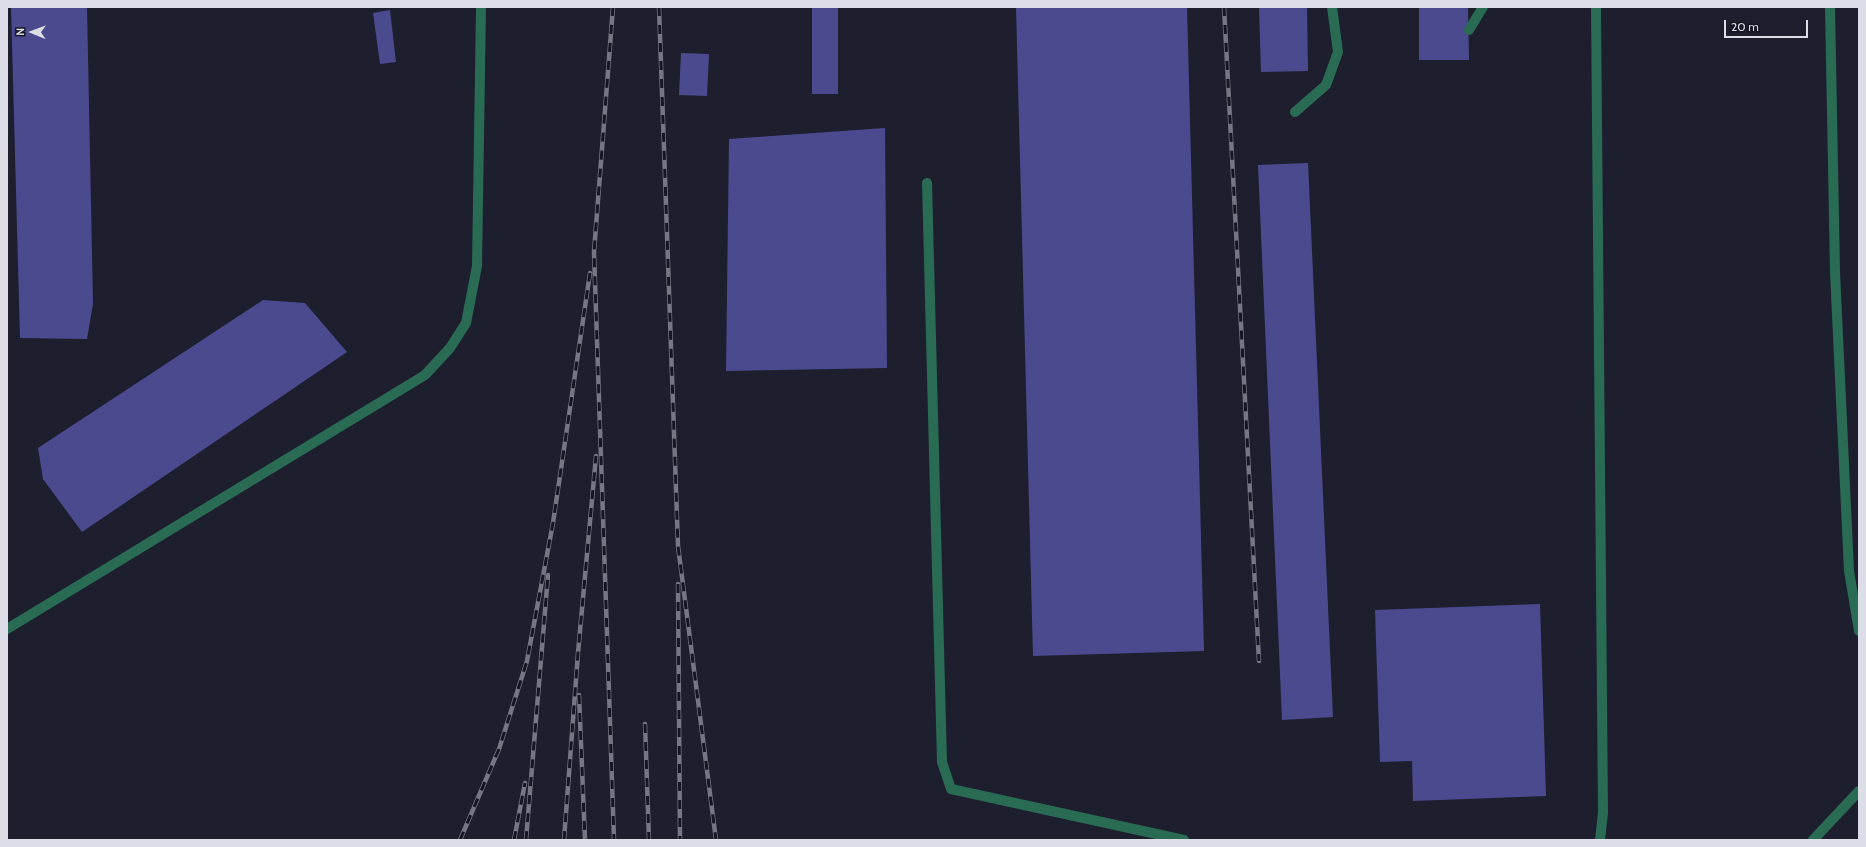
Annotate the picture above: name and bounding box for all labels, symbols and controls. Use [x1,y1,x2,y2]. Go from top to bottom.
north arrow [12,12,52,52]
scale bar [1726,12,1810,38]
text: 20 m [1731,19,1759,34]
text: N [13,28,27,36]

